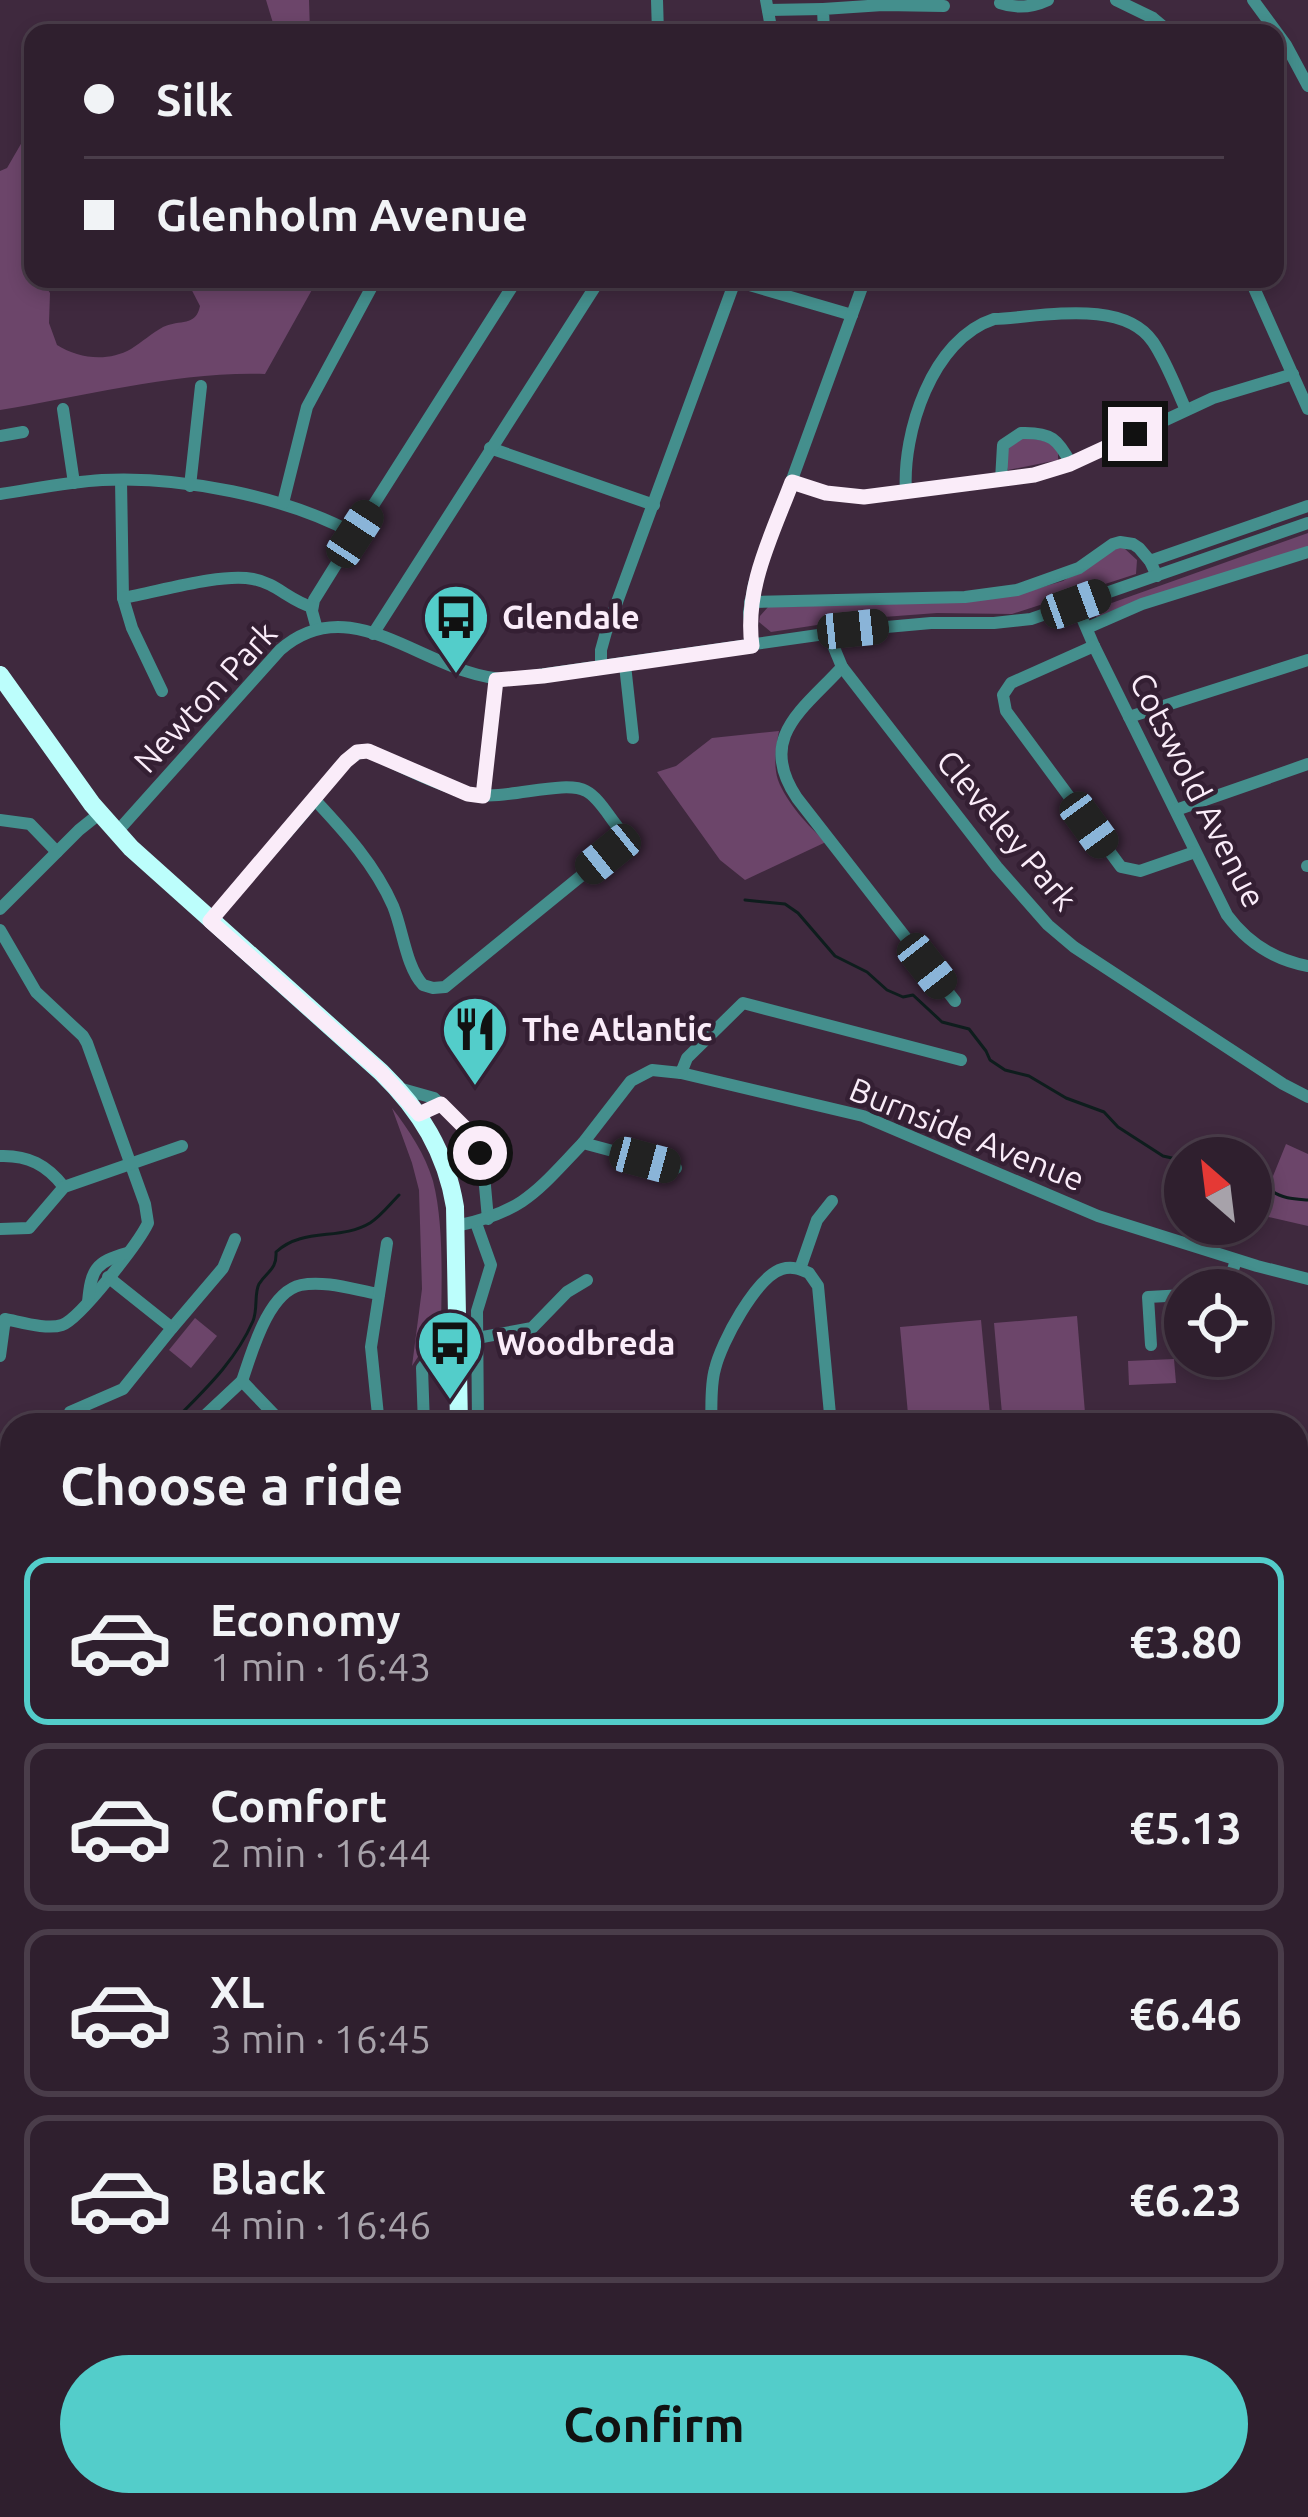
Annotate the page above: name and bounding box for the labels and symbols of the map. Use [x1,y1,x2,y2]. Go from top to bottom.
route end [1108,407,1162,461]
car [320,494,390,574]
car [1036,575,1116,633]
bus stop icon: Glendale [421,582,491,676]
place label: Glendale [502,598,640,635]
car [815,607,891,651]
street label: Newton Park [126,614,284,779]
street label: Cotswold Avenue [1123,666,1274,913]
street label: Cleveley Park [930,742,1085,917]
car [1053,785,1125,865]
car [569,817,647,891]
car [891,927,963,1005]
restaurant icon: The Atlantic [440,994,510,1088]
place label: The Atlantic [522,1010,713,1047]
street label: Burnside Avenue [844,1070,1090,1197]
route start [453,1126,507,1180]
car [606,1133,684,1187]
north arrow [1164,1137,1272,1245]
bus stop icon: Woodbreda [415,1308,485,1402]
place label: Woodbreda [496,1324,675,1361]

